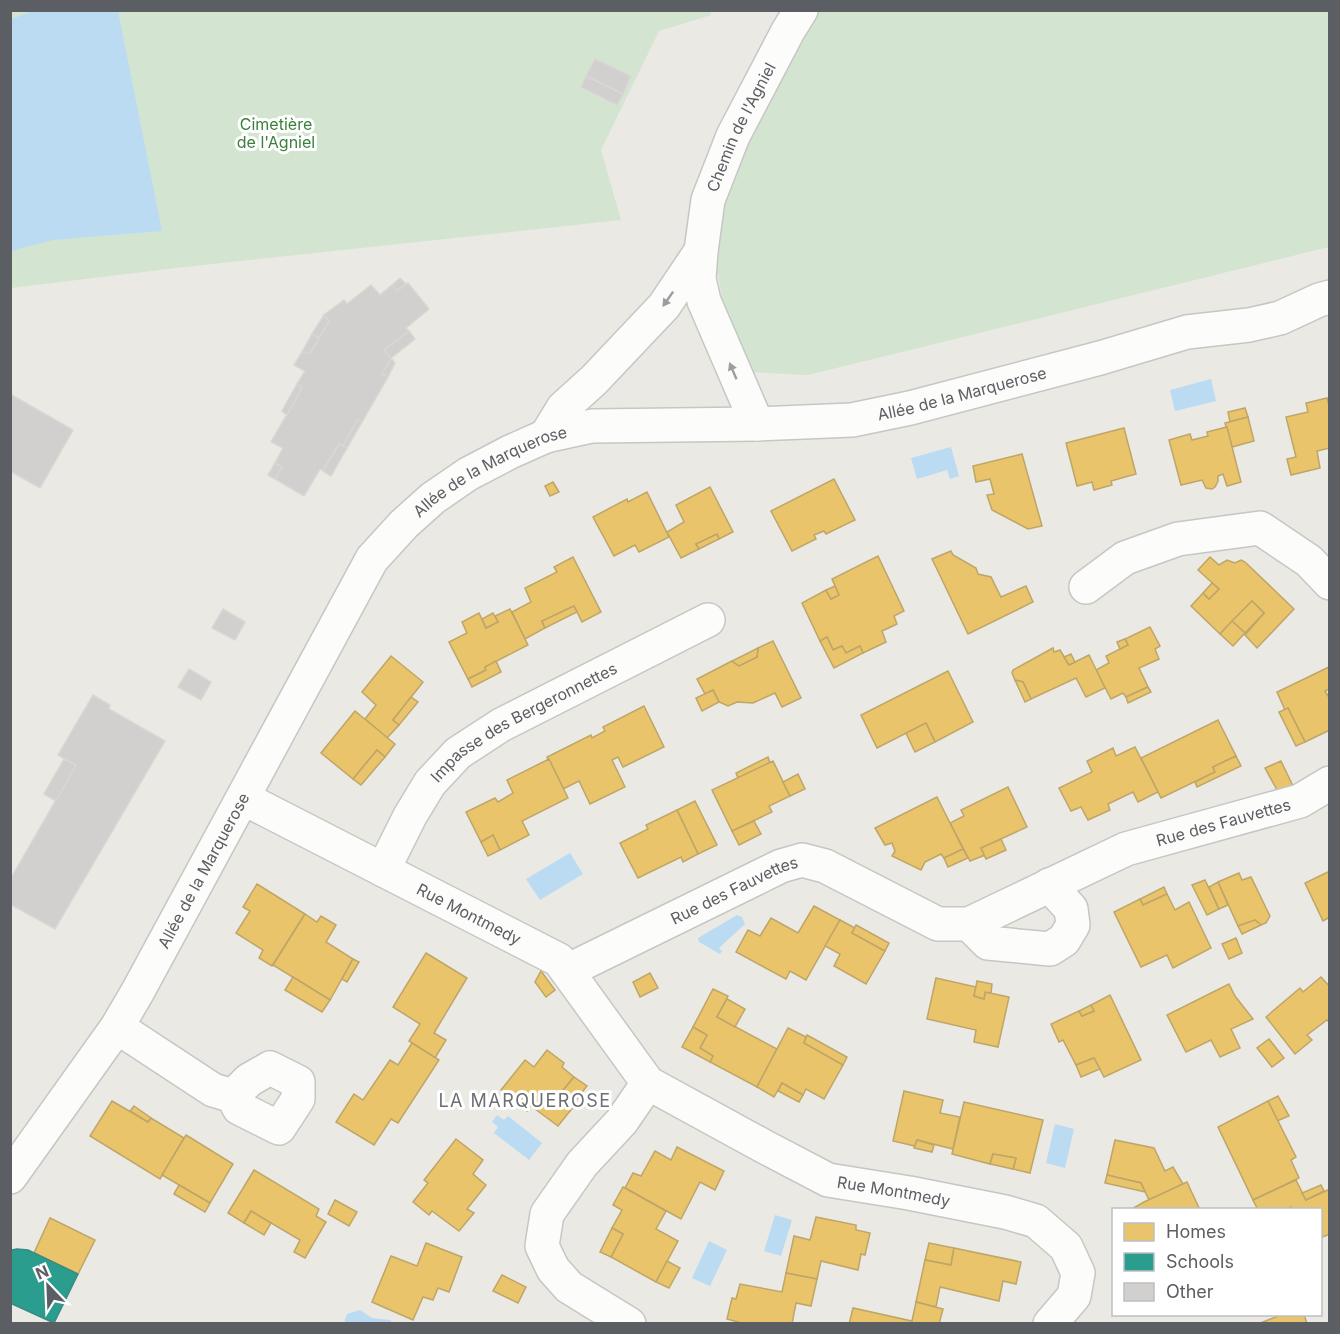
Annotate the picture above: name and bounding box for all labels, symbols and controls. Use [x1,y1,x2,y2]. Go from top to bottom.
street label: Chemin de l'Agniel [702,59,780,195]
park label: Cimetière de l'Agniel [237,114,315,152]
one-way arrow [662,291,674,307]
one-way arrow [728,362,737,379]
street label: Allée de la Marquerose [875,363,1049,425]
street label: Allée de la Marquerose [409,422,569,521]
street label: Impasse des Bergeronnettes [426,658,620,786]
street label: Allée de la Marquerose [153,789,253,952]
street label: Rue des Fauvettes [1154,794,1293,850]
street label: Rue des Fauvettes [667,852,800,929]
street label: Rue Montmedy [414,879,525,949]
district label: LA MARQUEROSE [438,1090,612,1111]
street label: Rue Montmedy [836,1172,952,1211]
legend [1112,1208,1322,1316]
text: Homes [1166,1221,1226,1242]
text: Schools [1166,1251,1234,1272]
north arrow [18,1256,78,1316]
text: N [33,1261,52,1284]
text: Other [1166,1281,1214,1302]

